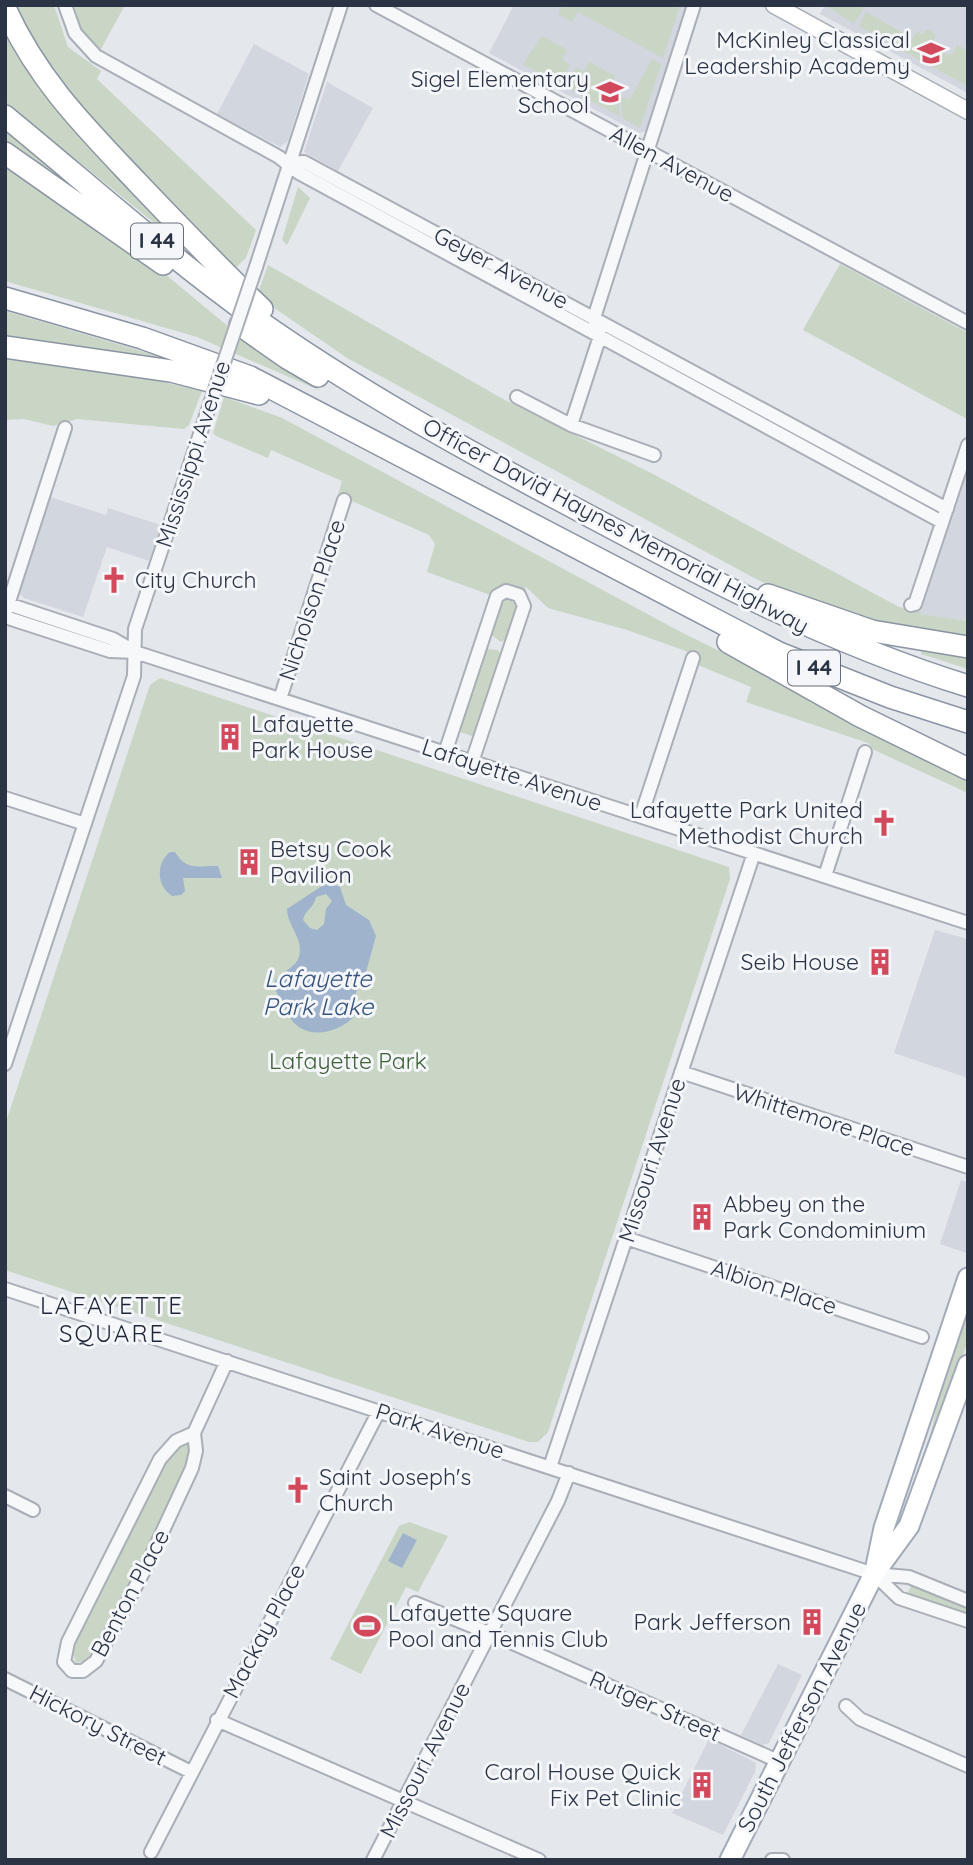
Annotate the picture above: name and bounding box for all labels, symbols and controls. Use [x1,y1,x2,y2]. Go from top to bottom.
place label: McKinley Classical Leadership Academy [684,25,910,80]
school or university icon: McKinley Classical Leadership Academy [916,38,946,68]
place label: Sigel Elementary School [411,64,589,119]
school or university icon: Sigel Elementary School [595,77,625,107]
street label: Allen Avenue [605,119,739,208]
street label: Geyer Avenue [429,220,574,315]
road number: I 44 [131,224,183,258]
street label: Mississippi Avenue [149,357,236,551]
street label: Officer David Haynes Memorial Highway [418,411,814,640]
street label: Nicholson Place [272,516,351,684]
church icon: City Church [99,565,129,595]
place label: City Church [135,565,257,594]
road number: I 44 [788,650,840,686]
place label: Lafayette Park House [251,709,373,764]
building icon: Lafayette Park House [215,722,245,752]
street label: Lafayette Avenue [418,732,606,817]
place label: Lafayette Park United Methodist Church [630,795,863,850]
church icon: Lafayette Park United Methodist Church [869,808,899,838]
place label: Betsy Cook Pavilion [270,834,391,889]
building icon: Betsy Cook Pavilion [234,847,264,877]
place label: Seib House [741,947,859,976]
building icon: Seib House [865,947,895,977]
water label: Lafayette Park Lake [263,963,375,1021]
park label: Lafayette Park [269,1046,427,1075]
street label: Missouri Avenue [611,1074,692,1246]
street label: Whittemore Place [730,1077,919,1163]
place label: Abbey on the Park Condominium [723,1189,926,1244]
building icon: Abbey on the Park Condominium [687,1202,717,1232]
street label: Albion Place [708,1253,841,1320]
district label: LAFAYETTE SQUARE [40,1290,184,1348]
street label: Park Avenue [372,1396,508,1465]
place label: Saint Joseph's Church [319,1462,471,1517]
church icon: Saint Joseph's Church [283,1475,313,1505]
street label: Benton Place [84,1524,175,1661]
street label: Mackay Place [216,1559,311,1703]
street label: South Jefferson Avenue [731,1597,872,1837]
place label: Lafayette Square Pool and Tennis Club [388,1598,608,1653]
place label: Park Jefferson [633,1607,791,1636]
building icon: Park Jefferson [797,1607,827,1637]
sports icon: Lafayette Square Pool and Tennis Club [352,1611,382,1641]
street label: Rutger Street [585,1664,726,1748]
street label: Missouri Avenue [373,1677,476,1843]
street label: Hickory Street [25,1678,172,1772]
place label: Carol House Quick Fix Pet Clinic [485,1757,681,1812]
building icon: Carol House Quick Fix Pet Clinic [687,1770,717,1800]

